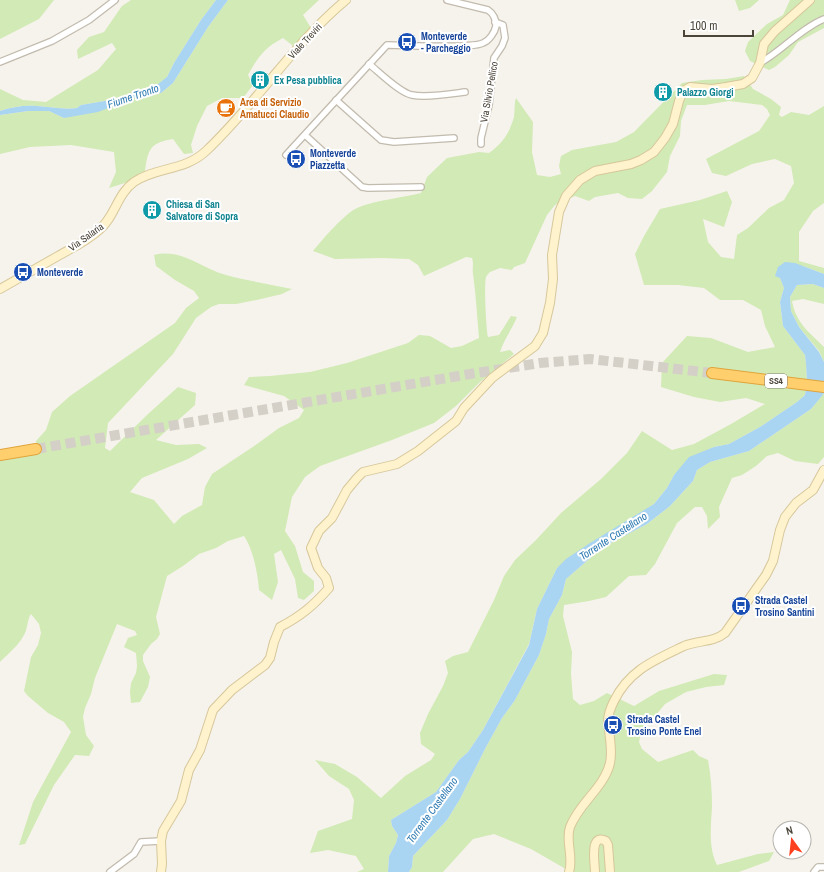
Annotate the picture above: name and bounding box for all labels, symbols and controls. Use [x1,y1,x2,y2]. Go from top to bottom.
scale bar [684,12,753,38]
text: 100 m [690,18,717,34]
street label: Viale Treviri [285,20,325,62]
place label: Monteverde - Parcheggio [421,30,471,55]
bus stop icon: Monteverde - Parcheggio [396,31,418,53]
street label: Via Silvio Pellico [477,60,501,124]
building icon: Ex Pesa pubblica [249,69,271,91]
place label: Ex Pesa pubblica [274,74,342,87]
water label: Fiume Tronto [105,81,161,111]
building icon: Palazzo Giorgi [652,81,674,103]
place label: Palazzo Giorgi [677,86,734,99]
place label: Area di Servizio Amatucci Claudio [240,96,309,121]
cafe icon: Area di Servizio Amatucci Claudio [215,97,237,119]
place label: Monteverde Piazzetta [310,147,356,172]
bus stop icon: Monteverde Piazzetta [285,148,307,170]
place label: Chiesa di San Salvatore di Sopra [166,198,238,223]
building icon: Chiesa di San Salvatore di Sopra [141,199,163,221]
street label: Via Salaria [66,220,107,254]
bus stop icon: Monteverde [12,261,34,283]
place label: Monteverde [37,266,83,279]
road number: SS4 [765,374,787,388]
water label: Torrente Castellano [576,509,650,563]
place label: Strada Castel Trosino Santini [755,594,814,619]
bus stop icon: Strada Castel Trosino Santini [730,595,752,617]
place label: Strada Castel Trosino Ponte Enel [627,713,701,738]
bus stop icon: Strada Castel Trosino Ponte Enel [602,714,624,736]
water label: Torrente Castellano [403,774,461,846]
north arrow [772,820,812,860]
text: N [784,823,794,838]

